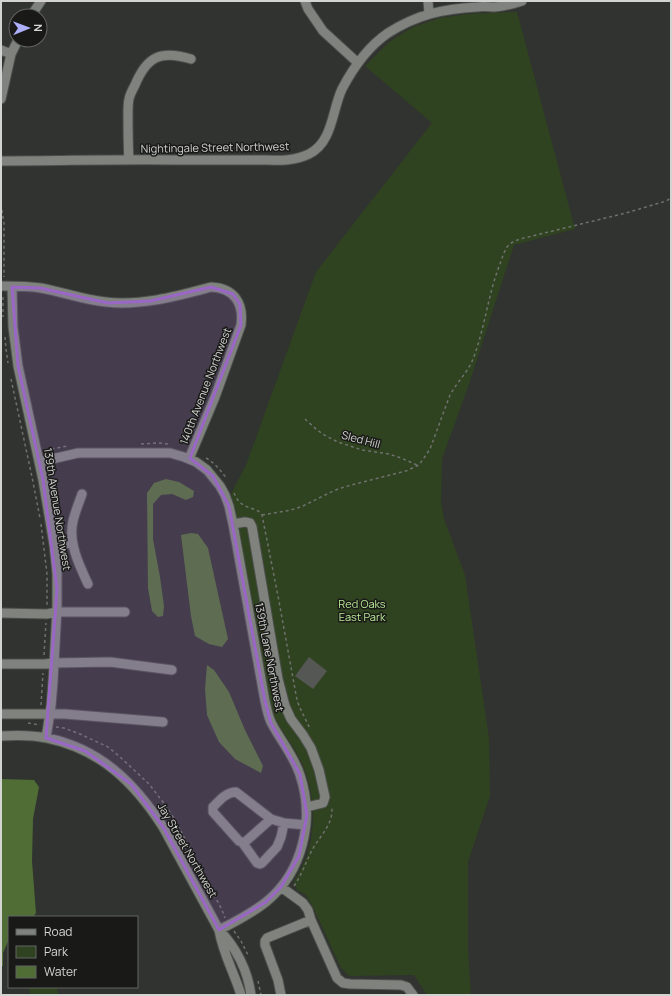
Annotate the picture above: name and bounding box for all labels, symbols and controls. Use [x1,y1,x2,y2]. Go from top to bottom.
north arrow [8,8,48,48]
text: N [31,24,46,32]
street label: Nightingale Street Northwest [140,138,290,156]
street label: 140th Avenue Northwest [176,325,234,447]
street label: Sled Hill [340,427,382,451]
street label: 139th Avenue Northwest [41,447,75,571]
park label: Red Oaks East Park [338,596,386,624]
street label: 139th Lane Northwest [252,601,288,713]
street label: Jay Street Northwest [155,800,221,900]
legend [8,916,138,988]
text: Road [44,923,72,940]
text: Park [44,943,69,960]
text: Water [44,963,78,980]

